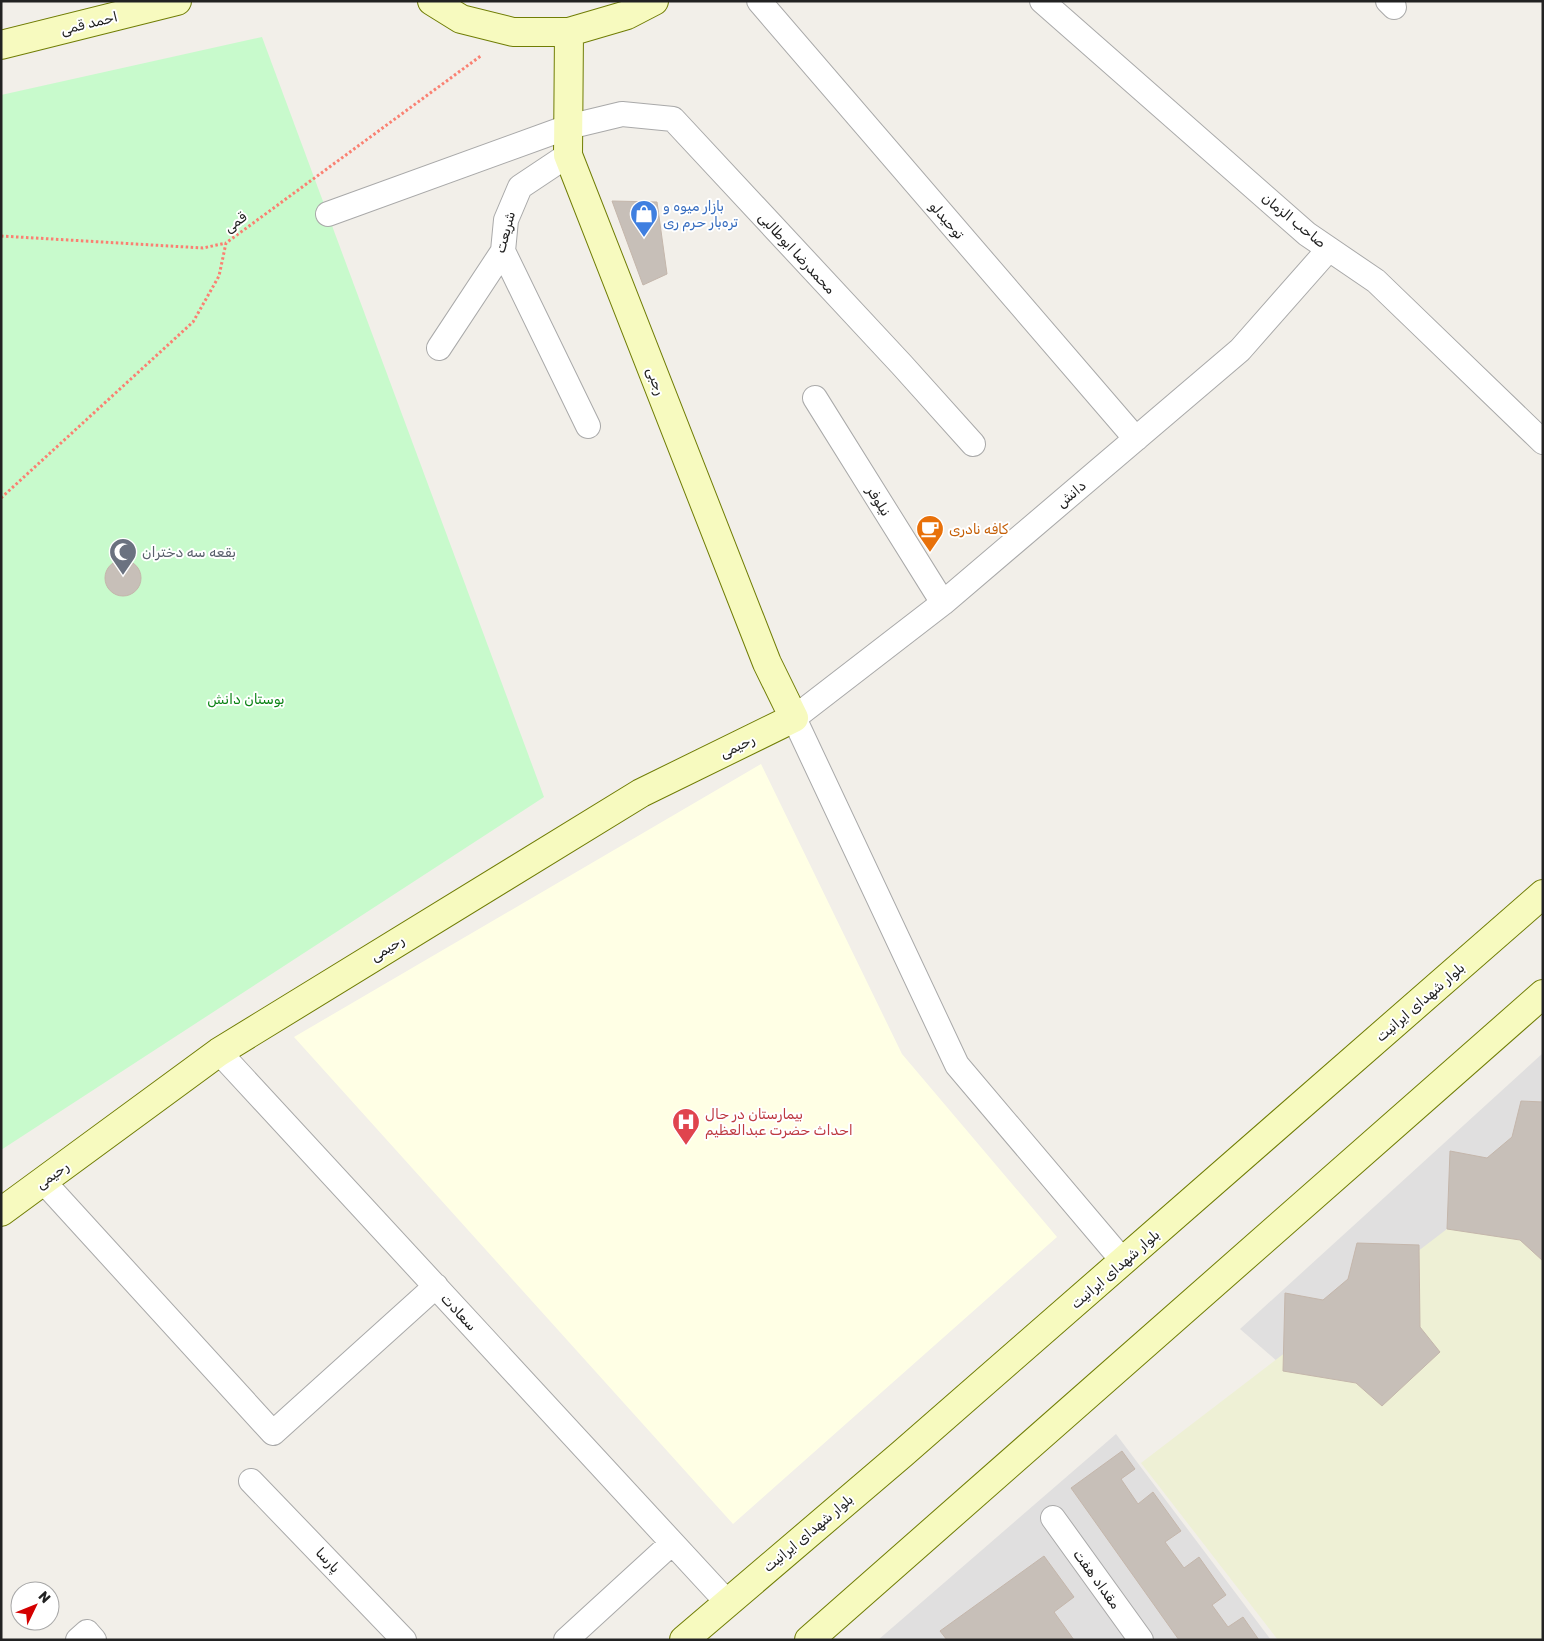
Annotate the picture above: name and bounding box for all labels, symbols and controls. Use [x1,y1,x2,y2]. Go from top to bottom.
street label: احمد قمی [59,8,119,39]
street label: صاحب الزمان [1258,189,1329,252]
place label: بازار میوه و تره‌بار حرم ری [663,198,738,232]
street label: توحیدلو [926,198,968,243]
shop icon: بازار میوه و تره‌بار حرم ری [629,199,659,238]
street label: قمی [221,208,250,236]
street label: شریعت [492,209,519,255]
street label: محمدرضا ابوطالبی [754,209,839,298]
street label: رجبی [643,365,669,397]
street label: دانش [1053,477,1090,512]
street label: نیلوفر [862,482,894,519]
cafe icon: کافه نادری [915,514,945,553]
place label: کافه نادری [949,521,1009,538]
mosque icon: بقعه سه دختران [108,537,138,576]
place label: بقعه سه دختران [142,544,236,561]
park label: بوستان دانش [207,691,285,708]
street label: رحیمی [717,731,757,762]
street label: رحیمی [367,932,407,965]
street label: بلوار شهدای ایرانیت [1373,959,1468,1046]
place label: بیمارستان در حال احداث حضرت عبدالعظیم [705,1106,853,1139]
hospital icon: بیمارستان در حال احداث حضرت عبدالعظیم [671,1107,701,1146]
street label: رحیمی [33,1158,72,1193]
street label: بلوار شهدای ایرانیت [1068,1226,1163,1313]
street label: سعادت [437,1290,480,1334]
street label: بلوار شهدای ایرانیت [760,1491,857,1576]
street label: پارسا [311,1544,344,1577]
street label: مقداد هفت [1069,1546,1124,1613]
north arrow [10,1581,60,1631]
text: N [34,1588,54,1607]

